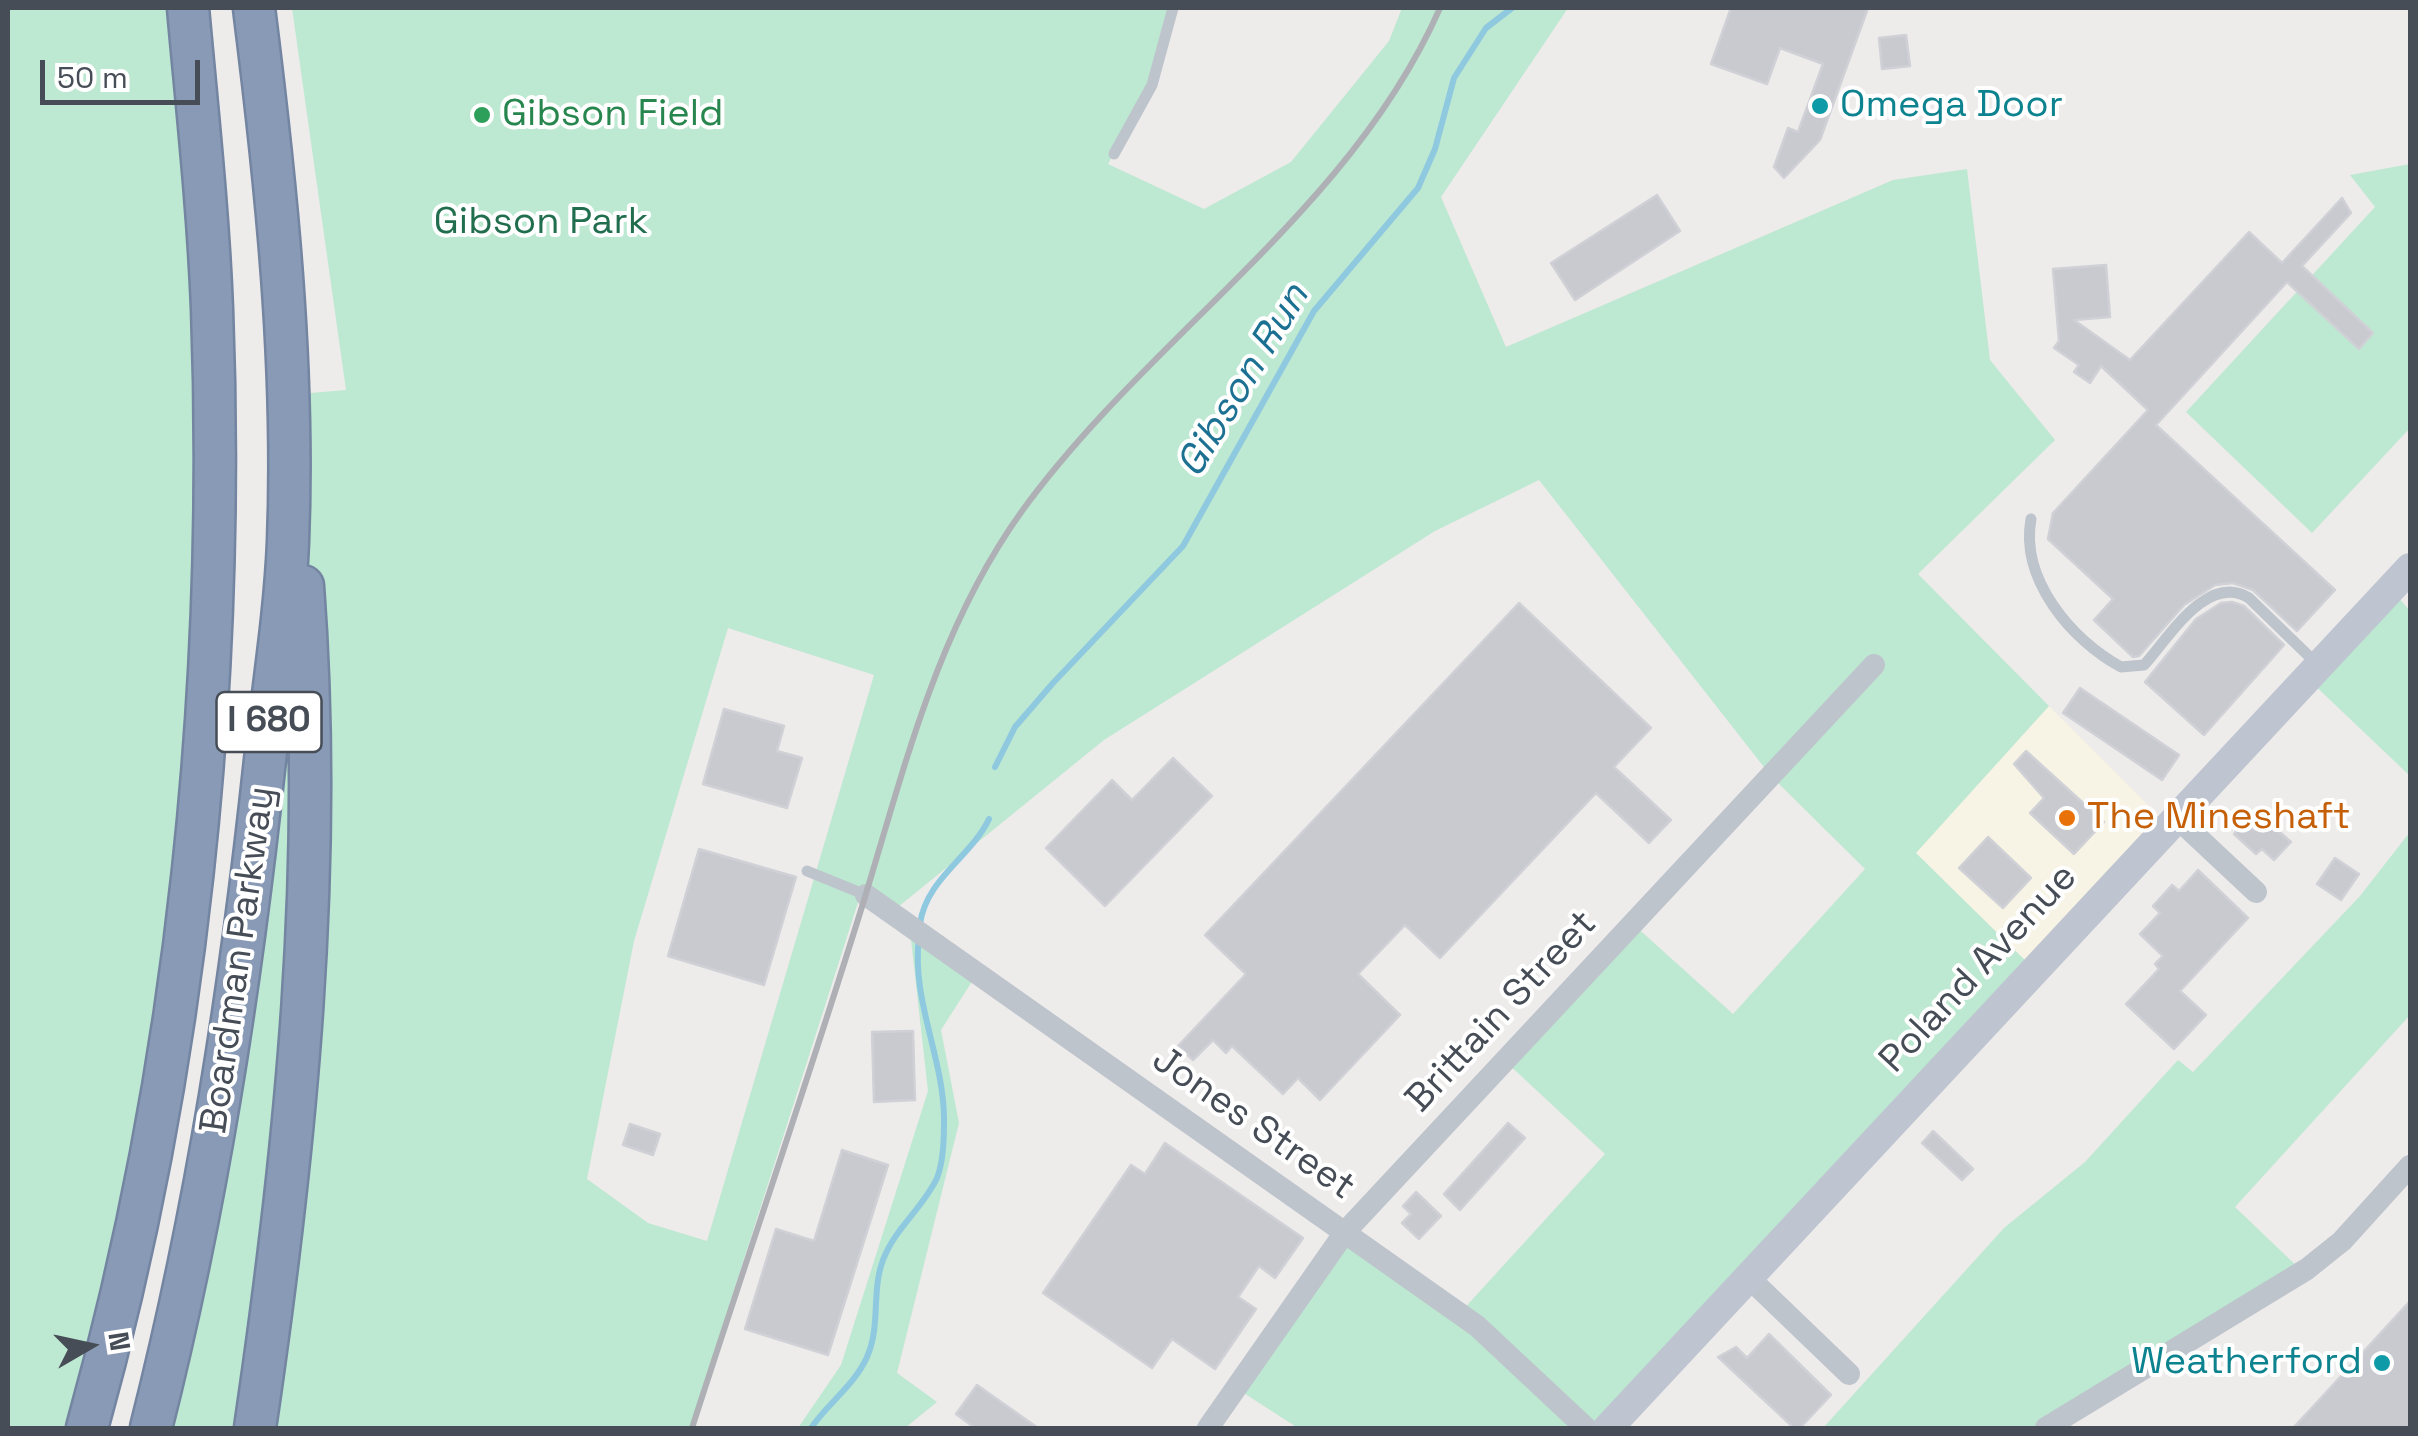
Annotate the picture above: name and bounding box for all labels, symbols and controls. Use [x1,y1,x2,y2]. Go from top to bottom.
scale bar [45,40,205,102]
text: 50 m [57,58,128,97]
place label: Omega Door [1840,83,2063,129]
place label: Gibson Field [502,92,724,138]
marker: Omega Door [1809,95,1831,117]
marker: Gibson Field [471,104,493,126]
park label: Gibson Park [434,200,648,246]
water label: Gibson Run [1168,276,1320,486]
road number: I 680 [216,692,322,752]
street label: Boardman Parkway [192,784,286,1136]
place label: The Mineshaft [2087,795,2350,841]
marker: The Mineshaft [2056,807,2078,829]
street label: Poland Avenue [1871,855,2087,1083]
street label: Brittain Street [1397,902,1607,1122]
street label: Jones Street [1143,1037,1363,1211]
north arrow [40,1296,140,1396]
text: N [100,1329,139,1353]
place label: Weatherford [2131,1340,2362,1386]
marker: Weatherford [2371,1352,2393,1374]

